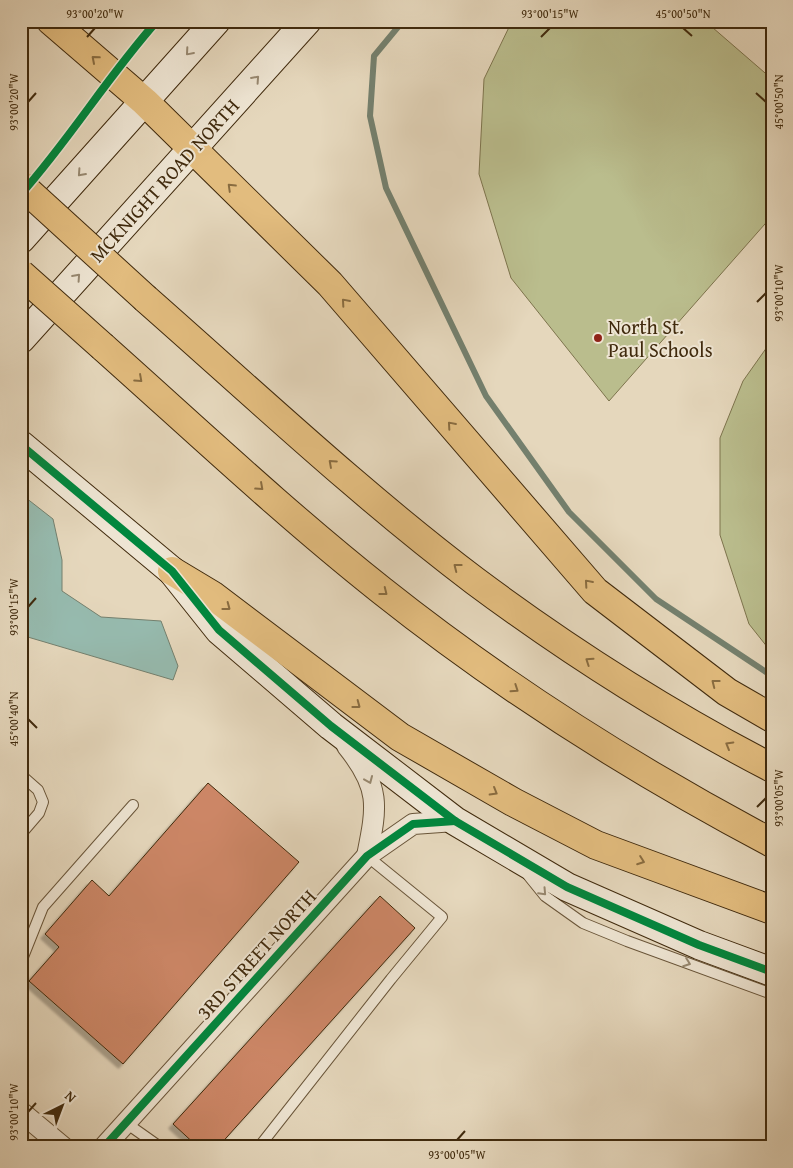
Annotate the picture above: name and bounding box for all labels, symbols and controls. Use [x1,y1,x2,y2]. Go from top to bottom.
text: 93°00'20"W [66,5,125,22]
text: 93°00'15"W [521,5,580,22]
text: 45°00'50"N [655,5,711,22]
one-way arrow [186,47,195,56]
one-way arrow [92,56,101,65]
text: 93°00'20"W [5,72,22,131]
text: 45°00'50"N [770,74,787,130]
one-way arrow [250,76,259,85]
street label: MCKNIGHT ROAD NORTH [82,92,246,268]
one-way arrow [78,168,87,177]
one-way arrow [227,183,236,192]
text: 93°00'10"W [770,263,787,322]
one-way arrow [71,273,80,282]
one-way arrow [342,298,351,307]
place label: North St. Paul Schools [608,312,713,364]
marker: North St. Paul Schools [592,332,604,344]
one-way arrow [134,373,143,382]
one-way arrow [448,421,457,430]
one-way arrow [329,460,338,469]
one-way arrow [255,482,264,491]
one-way arrow [454,563,463,572]
text: 93°00'15"W [5,577,22,636]
one-way arrow [585,579,594,588]
one-way arrow [378,587,387,595]
one-way arrow [221,601,231,610]
one-way arrow [586,658,595,667]
one-way arrow [712,681,721,689]
one-way arrow [509,683,519,692]
text: 45°00'40"N [5,691,22,747]
one-way arrow [351,699,361,708]
one-way arrow [725,741,734,751]
text: 93°00'05"W [770,768,787,827]
one-way arrow [362,775,373,784]
one-way arrow [489,785,498,795]
one-way arrow [636,855,644,865]
street label: 3RD STREET NORTH [189,882,323,1026]
one-way arrow [537,887,546,896]
one-way arrow [682,957,691,967]
north arrow [38,1080,88,1130]
text: 93°00'10"W [5,1082,22,1141]
text: N [61,1086,81,1107]
text: 93°00'05"W [428,1146,487,1163]

